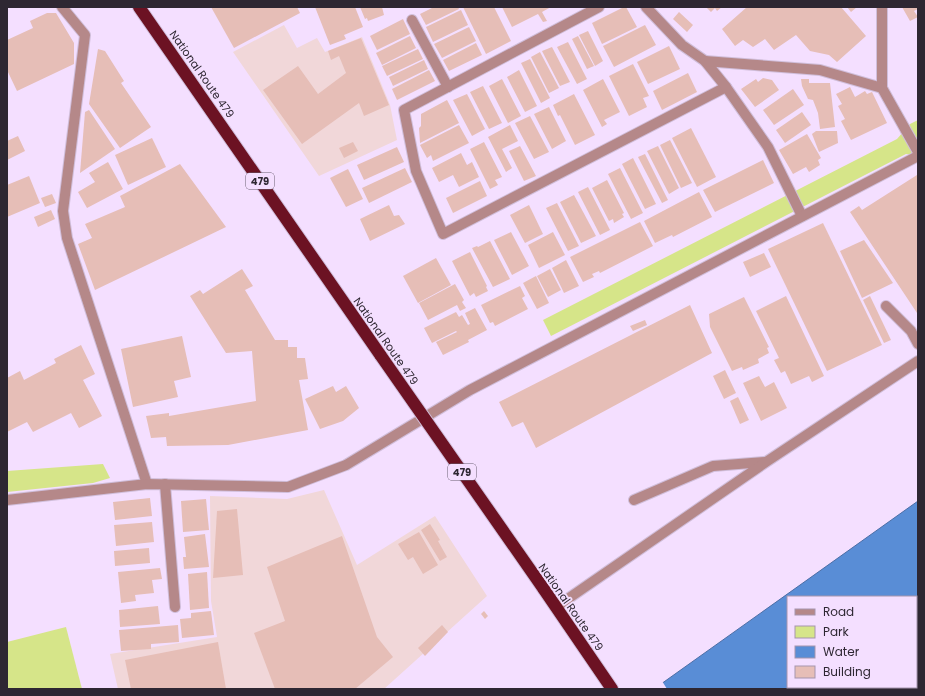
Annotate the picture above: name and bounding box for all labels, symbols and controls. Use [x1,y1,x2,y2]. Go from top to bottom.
street label: National Route 479 [166,27,238,121]
road number: 479 [246,173,274,189]
street label: National Route 479 [350,294,422,388]
road number: 479 [448,464,476,480]
street label: National Route 479 [535,560,607,654]
legend [787,596,917,688]
text: Road [823,603,854,620]
text: Park [823,623,850,640]
text: Water [823,643,860,660]
text: Building [823,663,871,680]

